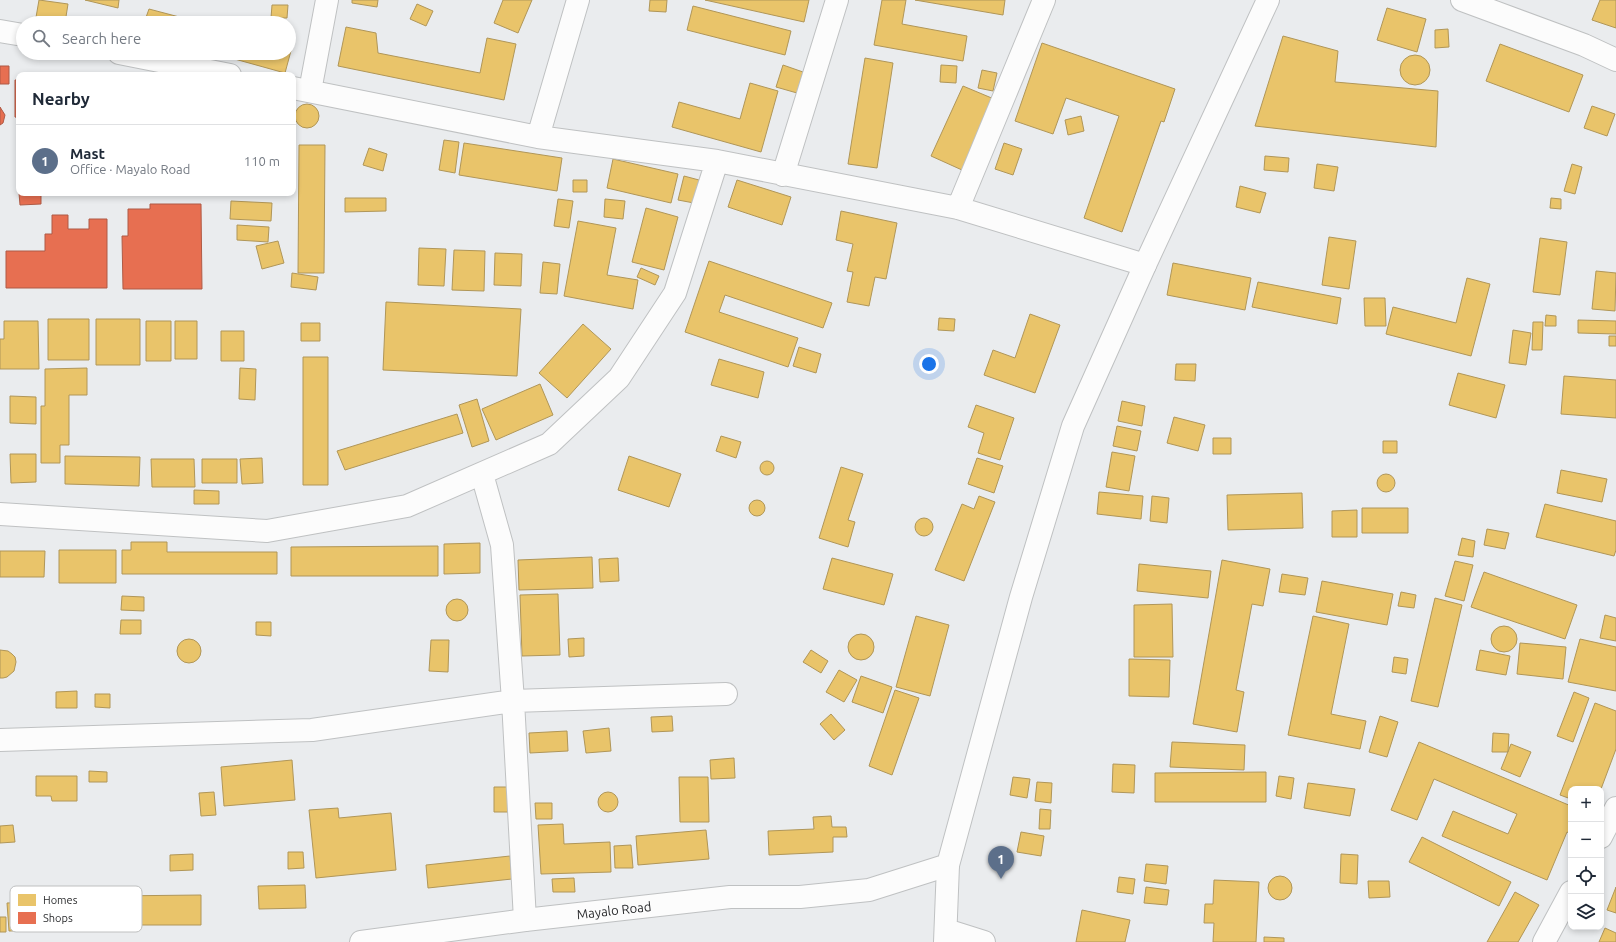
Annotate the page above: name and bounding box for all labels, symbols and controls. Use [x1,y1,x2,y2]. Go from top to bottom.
search box [16,16,296,60]
icon: search [30,27,52,49]
text: Search here [62,30,141,47]
text: Nearby [32,89,90,108]
text: Mast [70,145,105,162]
text: 1 [41,154,49,168]
text: 110 m [244,154,280,168]
text: Office · Mayalo Road [70,162,190,176]
your location [919,354,939,374]
map controls [1568,786,1604,930]
button: + [1568,786,1604,822]
button: − [1568,822,1604,858]
pin: 1 [988,846,1014,879]
button: locate [1568,858,1604,894]
legend [10,886,142,932]
text: Homes [43,894,78,906]
button: layers [1568,894,1604,930]
street label: Mayalo Road [576,899,652,921]
text: Shops [43,912,73,924]

